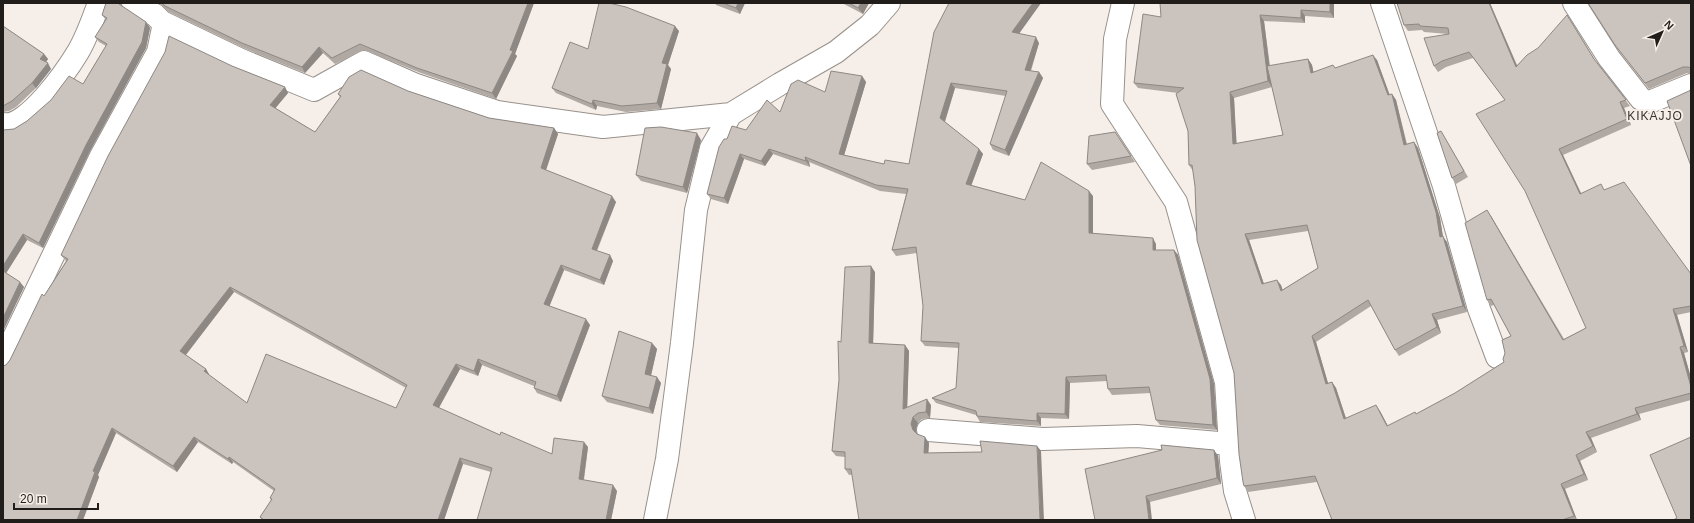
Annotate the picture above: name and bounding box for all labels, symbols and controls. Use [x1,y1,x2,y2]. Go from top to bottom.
north arrow [1642,12,1682,52]
text: N [1662,18,1676,32]
district label: KIKAJJO [1627,109,1683,123]
scale bar [14,485,98,511]
text: 20 m [20,492,47,506]

